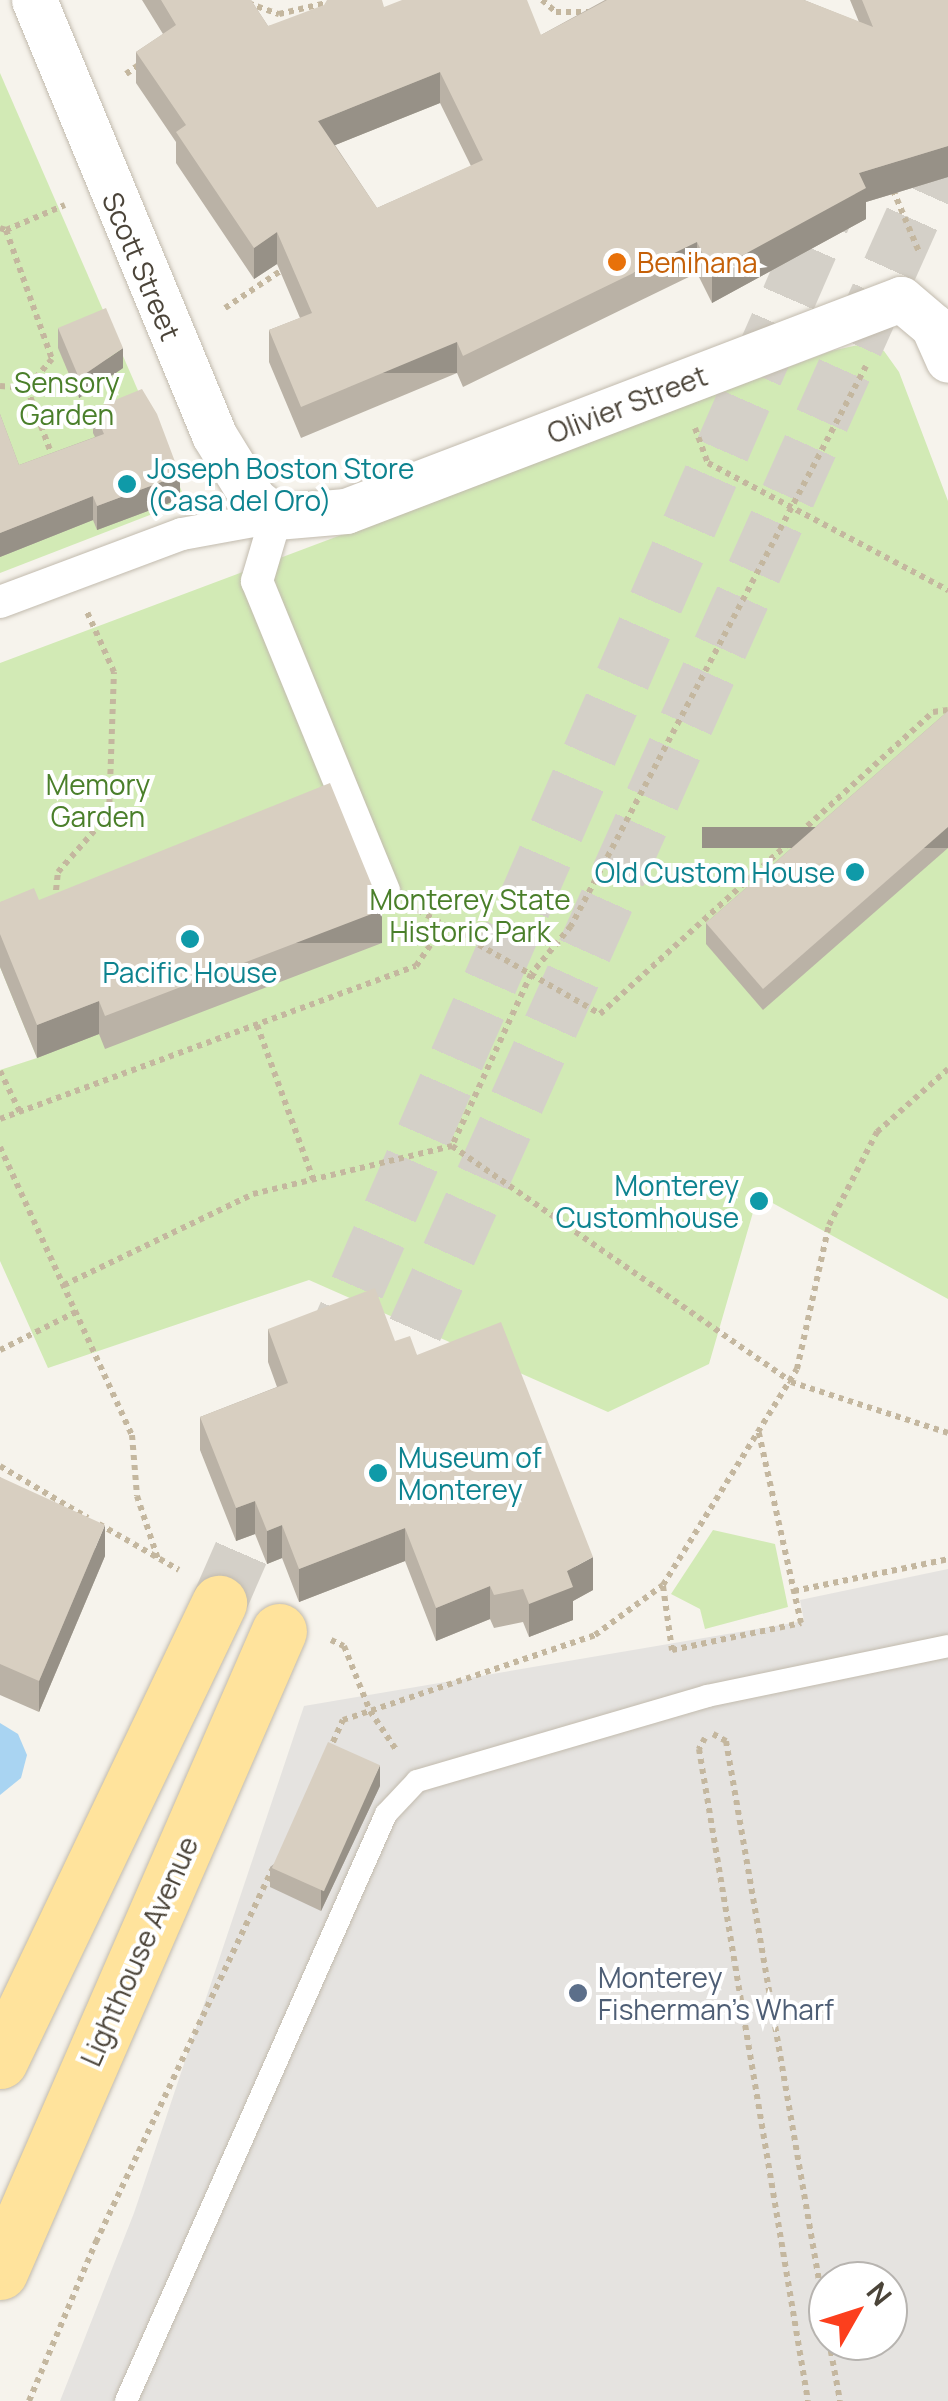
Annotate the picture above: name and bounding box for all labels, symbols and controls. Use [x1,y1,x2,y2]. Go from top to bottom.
street label: Scott Street [96,187,188,345]
place label: Benihana [637,245,758,279]
marker: Benihana [606,251,628,273]
street label: Olivier Street [542,358,712,450]
park label: Sensory Garden [14,365,120,431]
place label: Joseph Boston Store (Casa del Oro) [147,451,414,517]
marker: Joseph Boston Store (Casa del Oro) [116,473,138,495]
park label: Memory Garden [46,767,150,833]
place label: Old Custom House [595,855,835,889]
marker: Old Custom House [844,861,866,883]
park label: Monterey State Historic Park [369,882,571,948]
marker: Pacific House [179,928,201,950]
place label: Pacific House [103,955,277,989]
place label: Monterey Customhouse [556,1168,739,1234]
marker: Monterey Customhouse [748,1190,770,1212]
place label: Museum of Monterey [398,1440,542,1506]
marker: Museum of Monterey [367,1462,389,1484]
street label: Lighthouse Avenue [73,1831,205,2071]
place label: Monterey Fisherman's Wharf [598,1960,834,2026]
marker: Monterey Fisherman's Wharf [567,1982,589,2004]
north arrow [808,2261,908,2361]
text: N [859,2274,901,2313]

